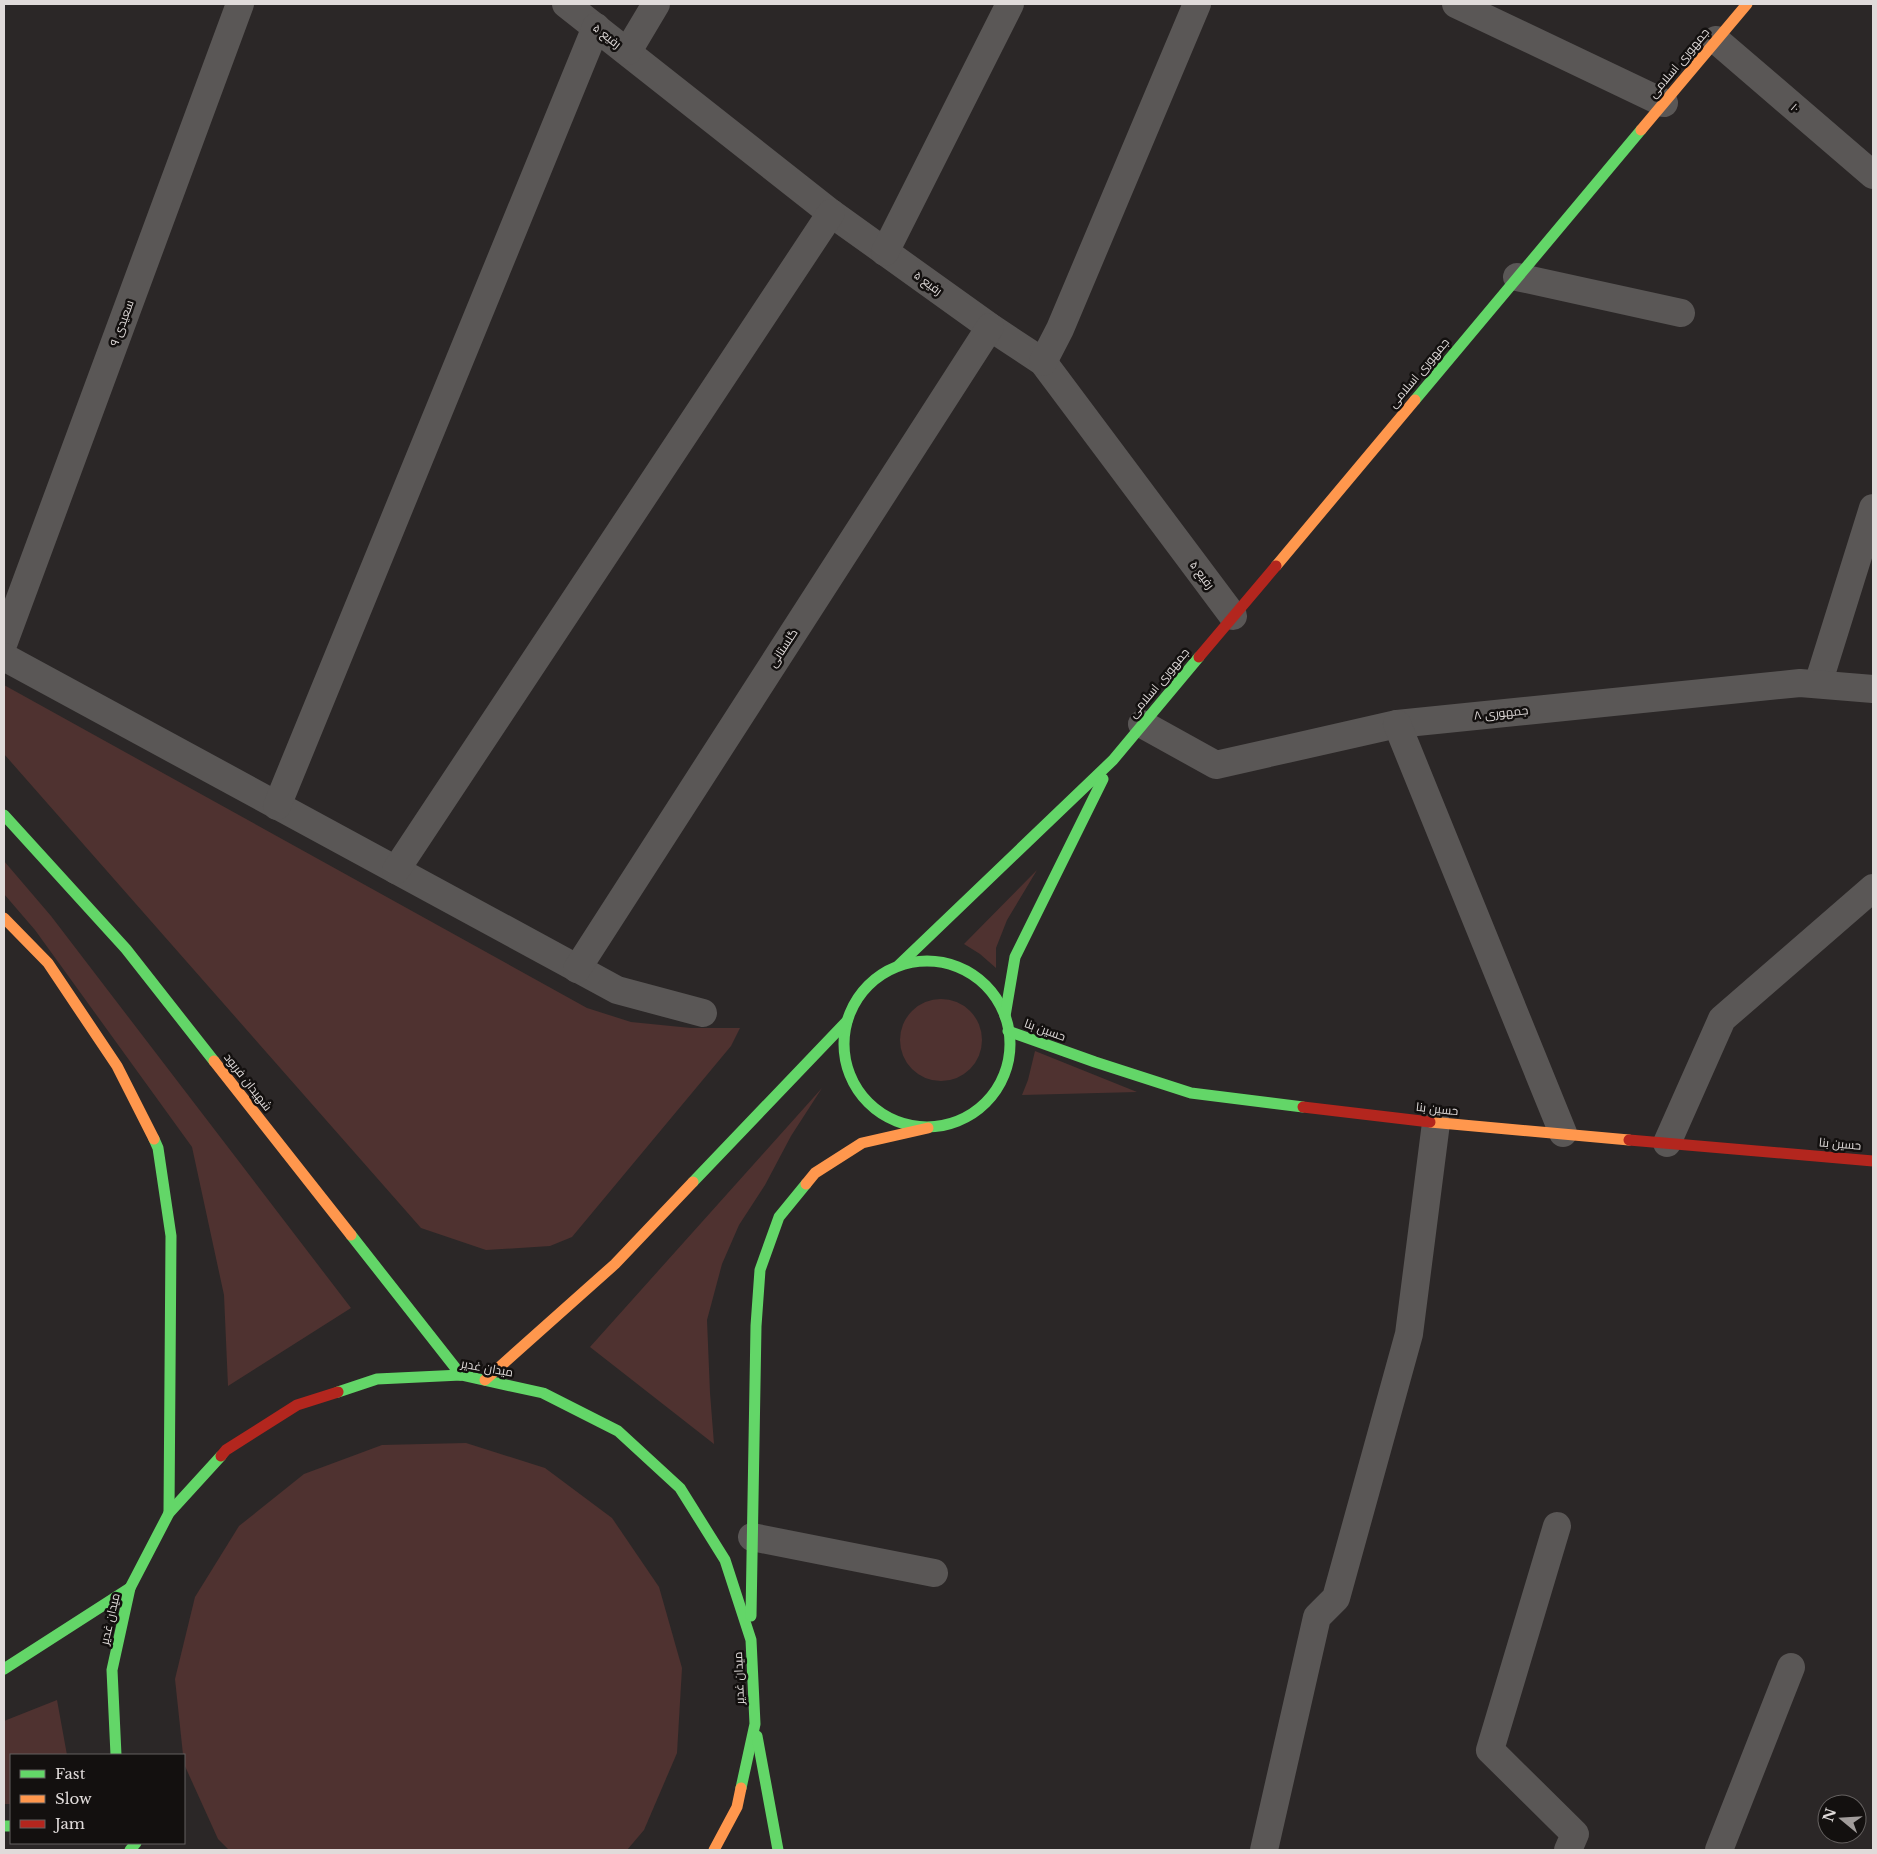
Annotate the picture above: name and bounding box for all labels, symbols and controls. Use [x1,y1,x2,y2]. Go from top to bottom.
street label: رفیع ۵ [590,20,624,52]
street label: جمهوری اسلامی [1645,25,1712,101]
street label: ۱۰ [1788,100,1803,115]
street label: رفیع ۵ [911,267,945,299]
street label: سعیدی ۹ [106,298,137,348]
street label: جمهوری اسلامی [1385,335,1452,411]
street label: رفیع ۵ [1186,558,1218,592]
street label: گلستانی [765,626,801,670]
street label: جمهوری اسلامی [1125,645,1192,721]
street label: جمهوری ۸ [1473,702,1529,723]
street label: حسین بنا [1023,1015,1068,1044]
street label: شهيدان فربود [221,1050,276,1114]
street label: حسین بنا [1415,1099,1459,1118]
street label: حسین بنا [1818,1134,1862,1153]
street label: میدان غدیر [459,1355,514,1379]
street label: میدان غدیر [96,1592,123,1647]
street label: میدان غدیر [730,1651,747,1706]
legend [10,1754,185,1844]
text: Fast [55,1764,86,1783]
text: Slow [55,1789,92,1808]
north arrow [1817,1794,1867,1844]
text: N [1819,1806,1840,1824]
text: Jam [53,1814,85,1833]

